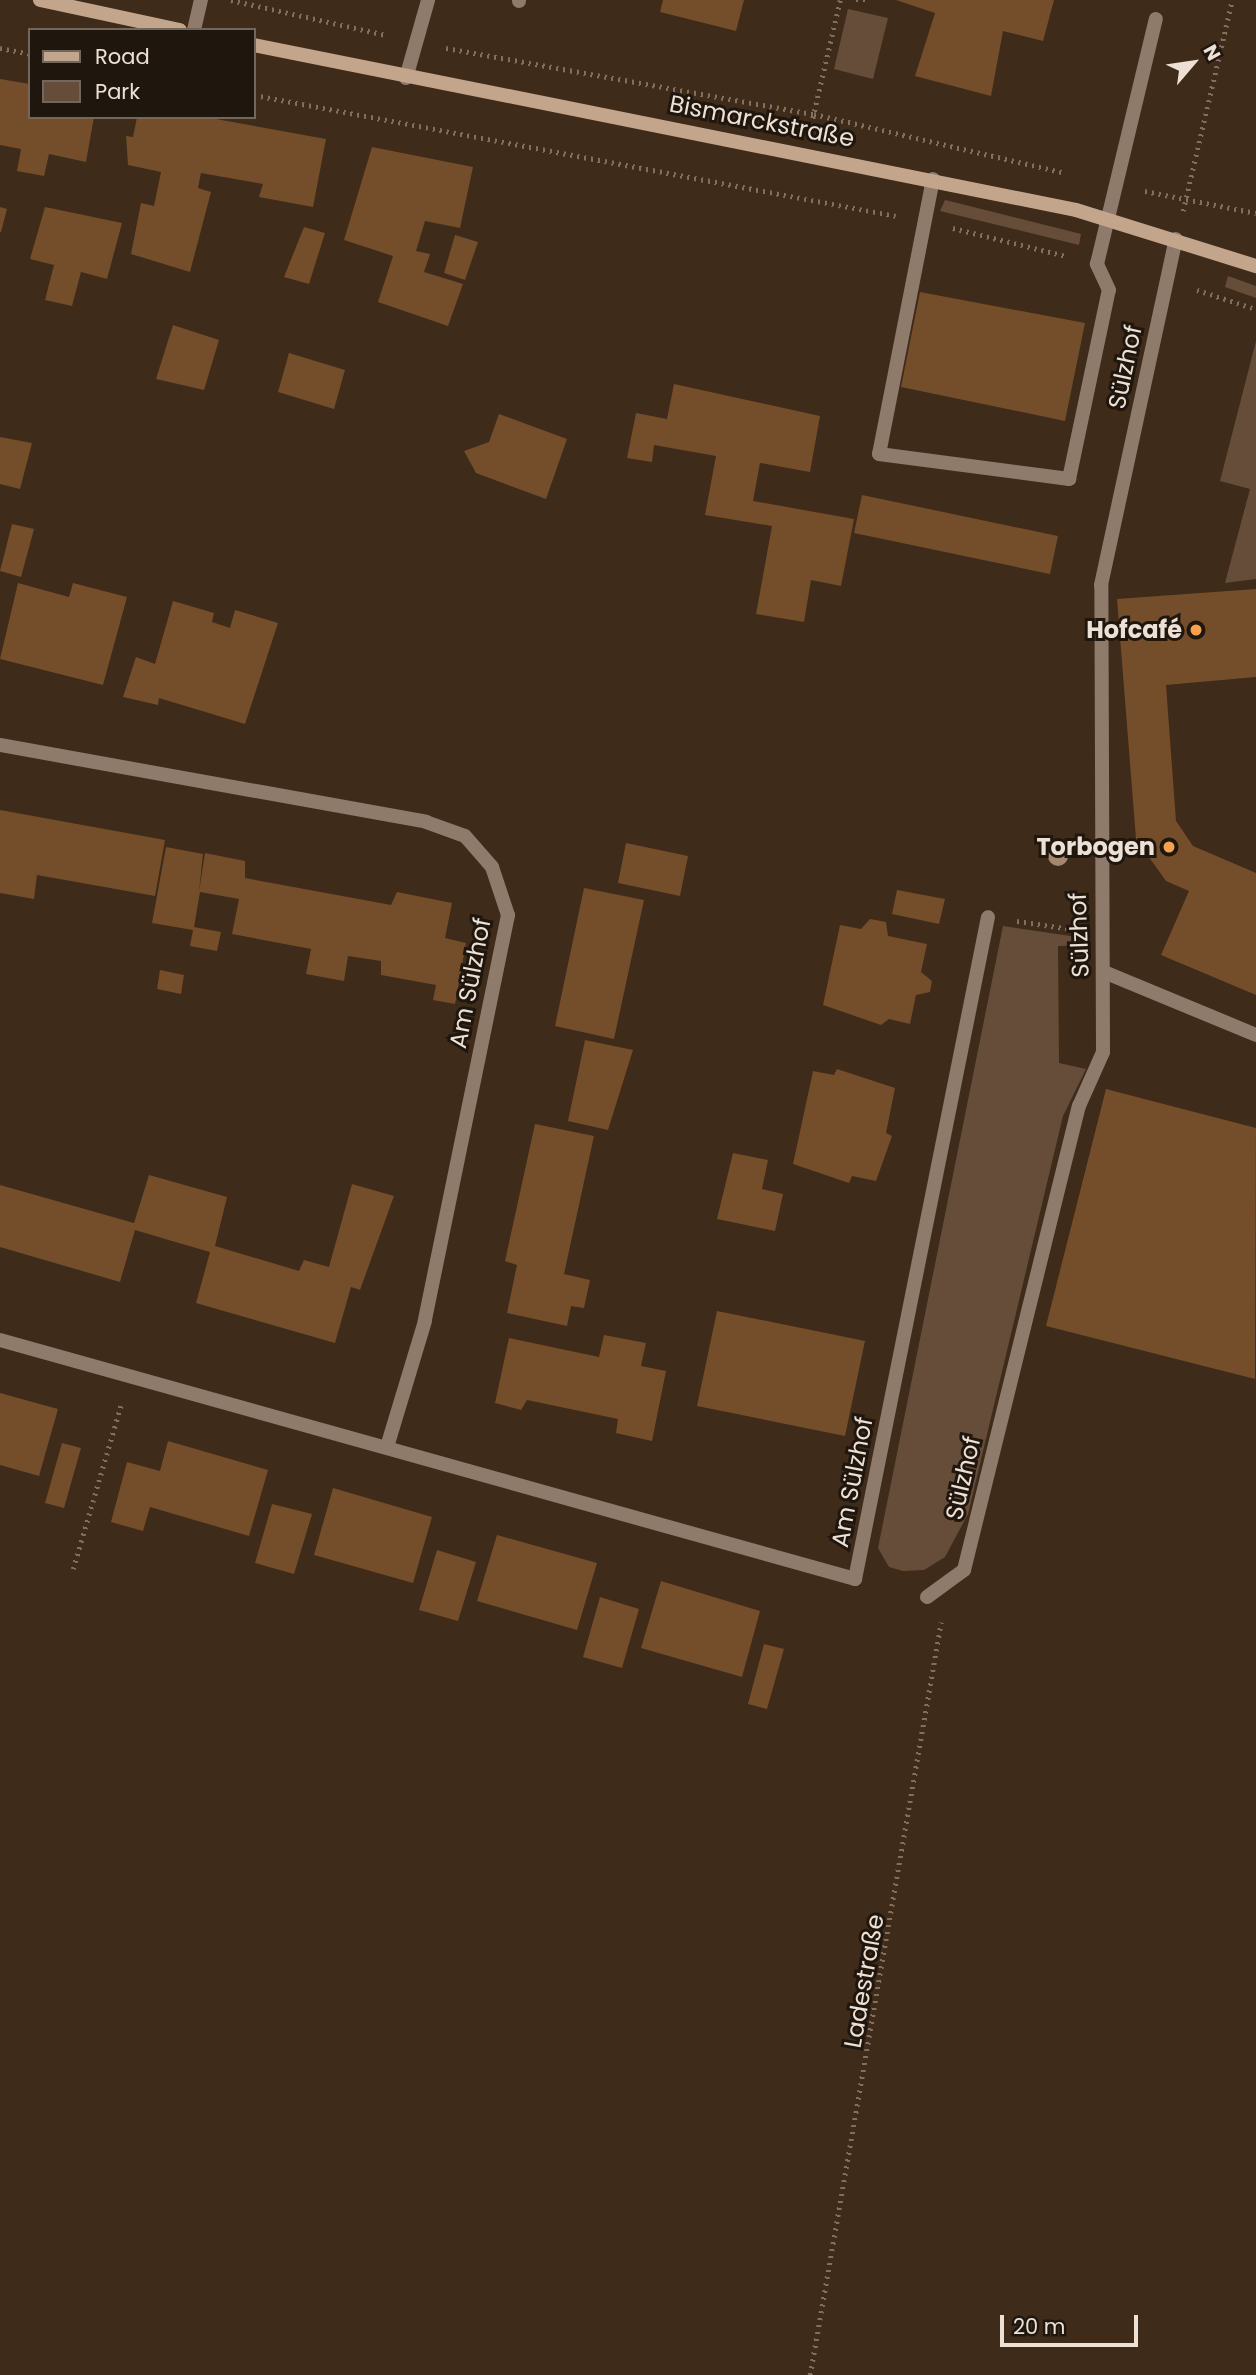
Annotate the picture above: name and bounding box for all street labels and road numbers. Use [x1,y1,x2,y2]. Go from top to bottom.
street label: Bismarckstraße [667,89,857,153]
street label: Sülzhof [1102,322,1148,412]
street label: Sülzhof [1063,892,1095,978]
street label: Am Sülzhof [443,915,497,1051]
street label: Am Sülzhof [825,1414,879,1550]
street label: Sülzhof [939,1433,987,1523]
street label: Ladestraße [838,1912,890,2050]

